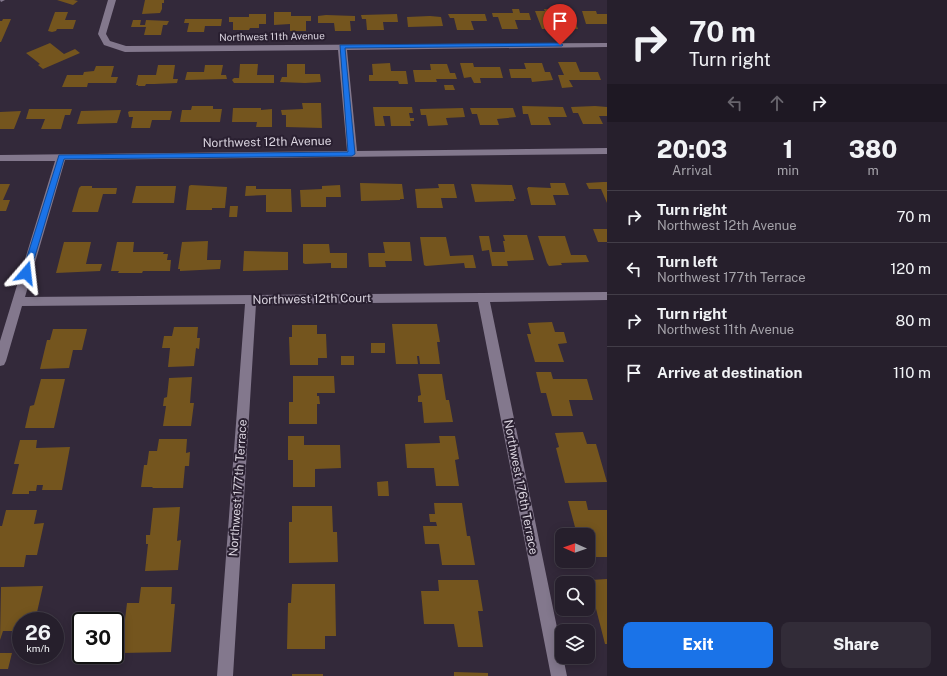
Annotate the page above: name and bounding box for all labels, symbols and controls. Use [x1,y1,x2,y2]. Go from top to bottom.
pin [543,4,577,45]
icon: arrive [549,10,571,32]
text: 70 m [689,15,756,48]
icon: right [623,16,675,68]
street label: Northwest 11th Avenue [219,29,325,43]
text: Turn right [689,49,771,70]
icon: left [724,92,746,114]
icon: ahead [766,92,788,114]
icon: right [808,92,830,114]
street label: Northwest 12th Avenue [202,134,332,150]
text: 20:03 [657,135,727,163]
text: 1 [783,135,793,163]
text: 380 [849,135,897,163]
text: Arrival [672,163,712,178]
text: min [777,163,799,178]
text: m [867,163,879,178]
text: Turn right [657,201,727,218]
icon: right [623,206,645,228]
text: 70 m [896,208,931,225]
text: Northwest 12th Avenue [657,218,797,233]
position arrow [5,252,47,294]
text: Turn left [657,253,718,270]
icon: left [623,258,645,280]
text: 120 m [890,260,931,277]
text: Northwest 177th Terrace [657,270,806,285]
street label: Northwest 12th Court [252,291,372,307]
text: Turn right [657,305,727,322]
icon: right [623,310,645,332]
text: 80 m [896,312,931,329]
text: Northwest 11th Avenue [657,322,794,337]
icon: arrive [623,362,645,384]
text: Arrive at destination [657,364,802,381]
text: 110 m [893,364,931,381]
street label: Northwest 176th Terrace [501,418,541,556]
street label: Northwest 177th Terrace [226,419,250,557]
north arrow [555,528,595,568]
map controls [555,528,595,664]
button: search [555,576,595,616]
speed limit sign: 30 [72,612,124,664]
text: 26 [25,621,51,645]
button: Exit [623,622,773,668]
button: Share [781,622,931,668]
button: layers [555,624,595,664]
text: km/h [26,642,50,654]

